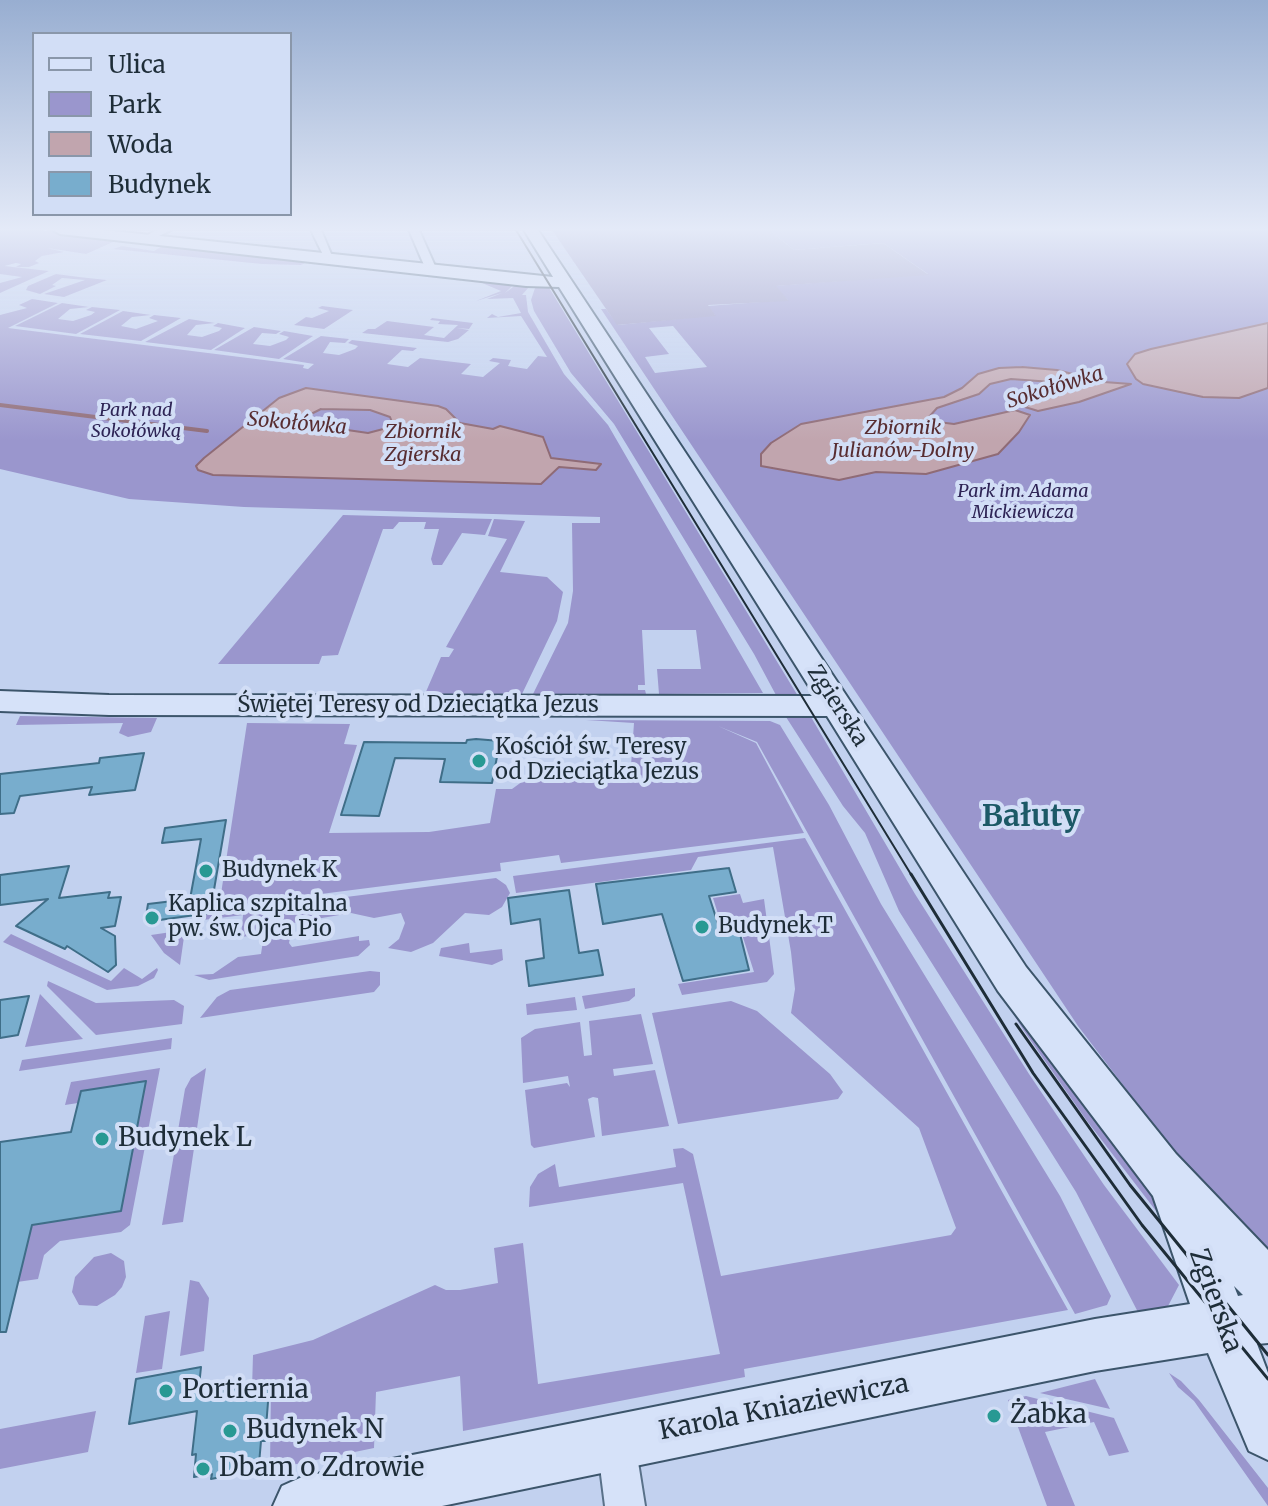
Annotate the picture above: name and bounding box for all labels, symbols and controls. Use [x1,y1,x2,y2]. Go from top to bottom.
legend [32,32,292,216]
text: Ulica [108,49,166,80]
text: Park [108,89,161,120]
text: Woda [108,129,173,160]
text: Budynek [108,169,211,200]
water label: Sokołówka [1004,362,1106,414]
park label: Park nad Sokołówką [91,400,181,442]
water label: Sokołówka [246,408,348,440]
water label: Zbiornik Julianów-Dolny [832,416,974,463]
water label: Zbiornik Zgierska [384,420,462,467]
park label: Park im. Adama Mickiewicza [958,481,1088,524]
street label: Zgierska [801,660,873,752]
street label: Świętej Teresy od Dzieciątka Jezus [237,693,599,719]
place label: Kościół św. Teresy od Dzieciątka Jezus [495,735,699,786]
marker: Kościół św. Teresy od Dzieciątka Jezus [470,752,488,770]
district label: Bałuty [982,800,1080,836]
place label: Budynek K [222,858,337,884]
marker: Budynek K [197,862,215,880]
place label: Kaplica szpitalna pw. św. Ojca Pio [168,892,348,944]
marker: Kaplica szpitalna pw. św. Ojca Pio [143,909,161,927]
place label: Budynek T [718,914,833,940]
marker: Budynek T [693,918,711,936]
place label: Budynek L [118,1123,252,1155]
marker: Budynek L [93,1130,111,1148]
street label: Zgierska [1182,1245,1248,1357]
street label: Karola Kniaziewicza [657,1368,911,1448]
place label: Portiernia [182,1375,309,1407]
marker: Portiernia [157,1382,175,1400]
place label: Żabka [1010,1400,1087,1432]
marker: Żabka [985,1407,1003,1425]
place label: Budynek N [246,1415,384,1447]
marker: Budynek N [221,1422,239,1440]
place label: Dbam o Zdrowie [219,1453,424,1485]
marker: Dbam o Zdrowie [194,1460,212,1478]

